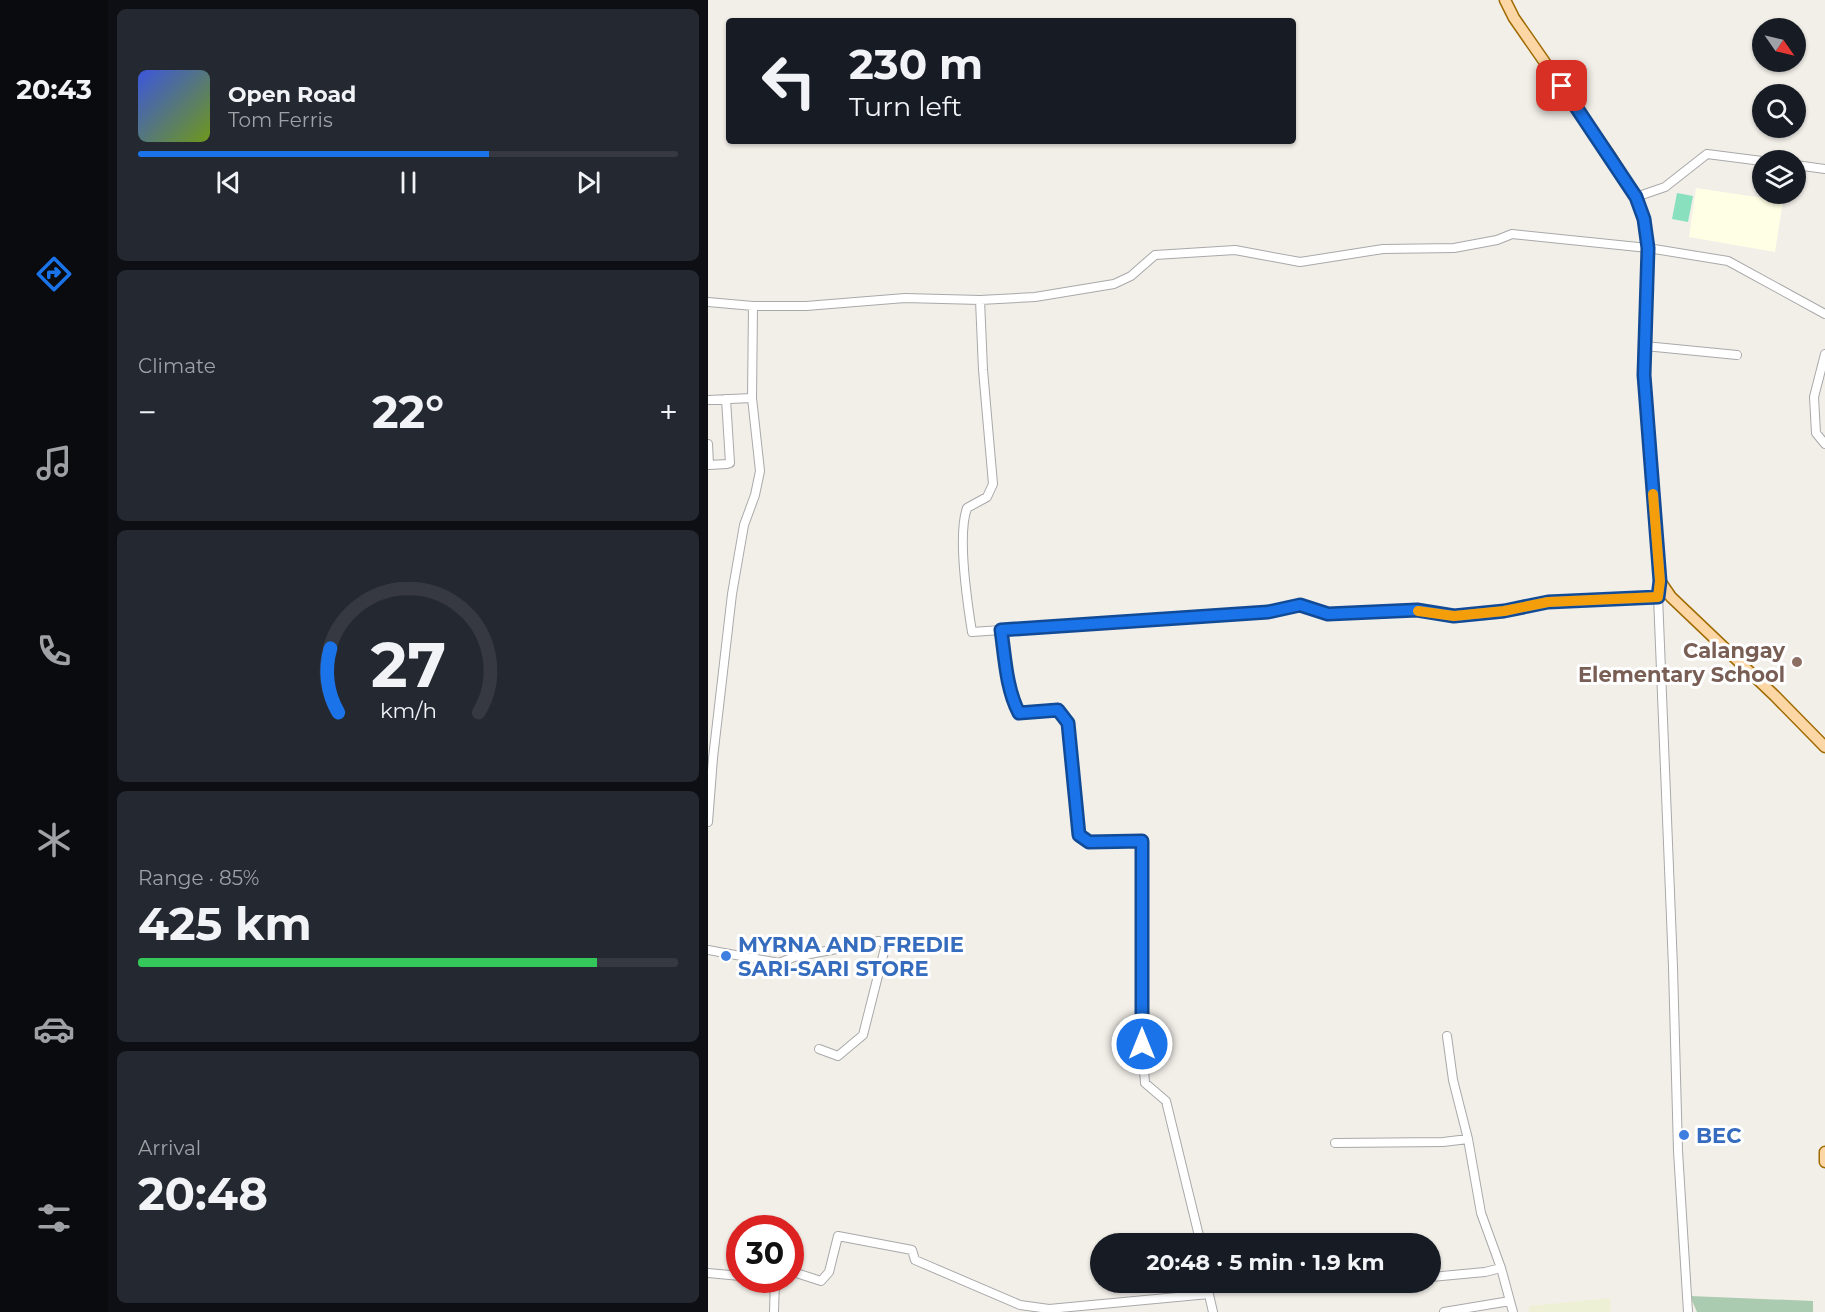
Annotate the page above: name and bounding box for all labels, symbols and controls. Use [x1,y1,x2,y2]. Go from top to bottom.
north arrow [1752,18,1806,72]
map controls [1752,18,1806,204]
text: 230 m [849,38,983,90]
icon: left [750,42,828,120]
pin [1536,60,1587,111]
icon: arrive [1545,69,1578,102]
text: 20:43 [16,73,92,106]
text: Open Road [228,81,356,108]
button: search [1752,84,1806,138]
text: Turn left [849,90,962,123]
text: Tom Ferris [228,108,333,132]
button: layers [1752,150,1806,204]
icon: previous [212,166,245,199]
icon: pause [392,166,425,199]
icon: next [572,166,605,199]
icon: directions [33,253,75,295]
text: Climate [138,354,216,378]
text: 22° [372,384,444,439]
text: − [138,392,157,432]
text: + [659,392,678,432]
icon: music [33,442,75,484]
text: 27 [370,627,446,703]
icon: phone [33,630,75,672]
place label: Calangay Elementary School [1578,638,1785,687]
marker: Calangay Elementary School [1790,655,1804,669]
text: km/h [379,697,437,723]
icon: climate [33,819,75,861]
text: Range · 85% [138,866,259,890]
text: 425 km [138,896,312,951]
place label: MYRNA AND FREDIE SARI-SARI STORE [738,932,964,981]
marker: MYRNA AND FREDIE SARI-SARI STORE [719,949,733,963]
icon: car [33,1008,75,1050]
position arrow [1110,1012,1174,1076]
place label: BEC [1696,1123,1741,1148]
marker: BEC [1677,1128,1691,1142]
text: Arrival [138,1136,201,1160]
text: 20:48 [138,1166,268,1221]
icon: filters [33,1197,75,1239]
speed limit sign: 30 [726,1215,804,1293]
text: 20:48 · 5 min · 1.9 km [1146,1249,1385,1276]

